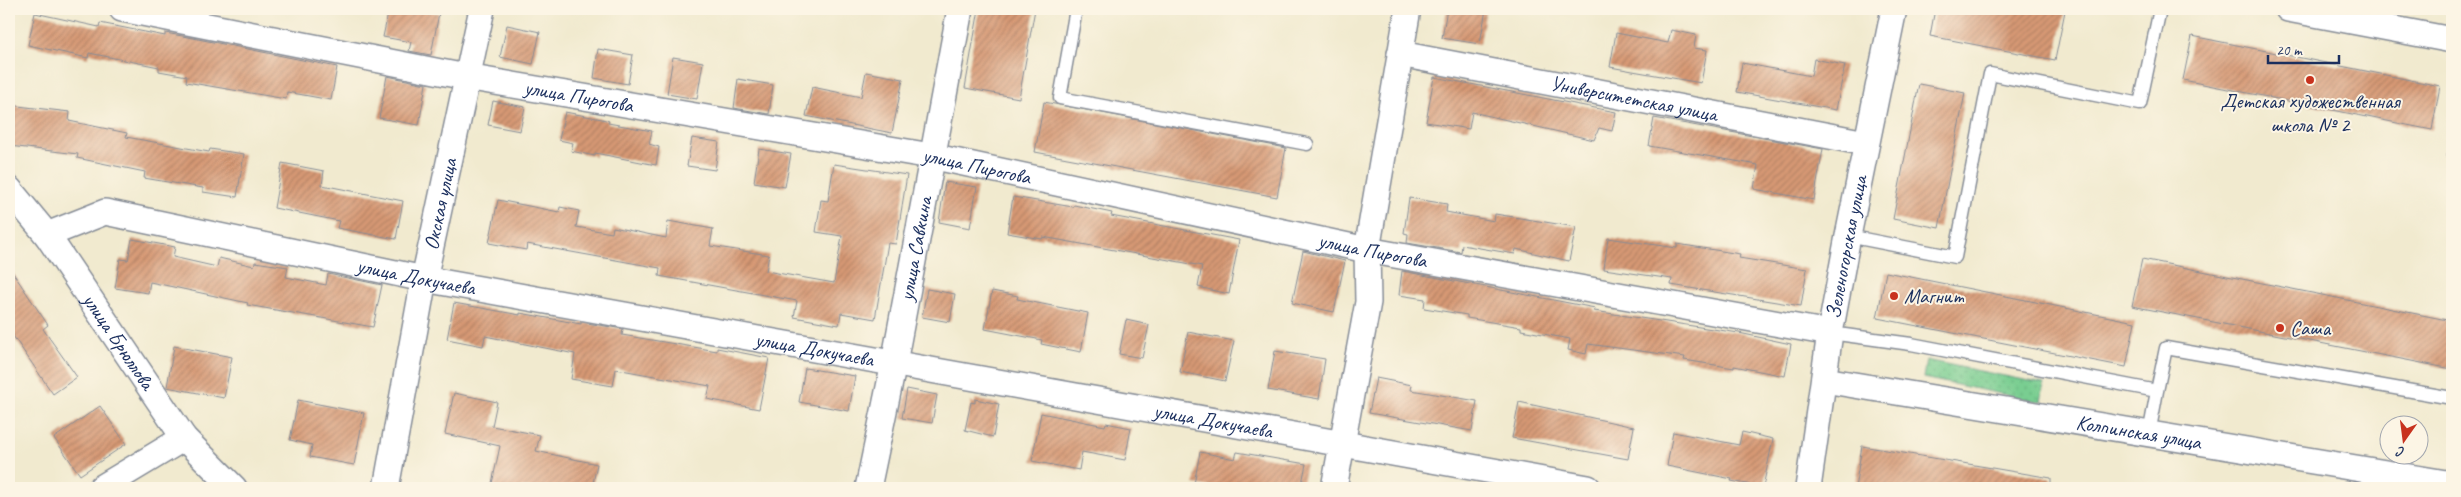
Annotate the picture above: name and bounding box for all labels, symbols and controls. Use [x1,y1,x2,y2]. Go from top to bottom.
scale bar [2268,32,2340,64]
text: 20 m [2276,41,2303,60]
street label: Университетская улица [1548,70,1722,128]
street label: улица Пирогова [520,74,637,118]
marker: Детская художественная школа № 2 [2304,74,2316,86]
place label: Детская художественная школа № 2 [2220,88,2401,138]
street label: улица Пирогова [919,141,1035,191]
street label: Окская улица [418,154,463,252]
street label: Зеленогорская улица [1820,171,1873,321]
street label: улица Савкина [893,192,938,305]
street label: улица Пирогова [1314,226,1431,274]
street label: улица Докучаева [353,252,479,301]
place label: Магнит [1904,283,1965,309]
street label: улица Брюллова [76,287,162,396]
marker: Магнит [1888,290,1900,302]
place label: Саша [2290,315,2332,341]
marker: Саша [2274,322,2286,334]
street label: улица Докучаева [751,325,877,373]
street label: улица Докучаева [1150,397,1276,444]
street label: Колпинская улица [2074,409,2205,456]
north arrow [2378,414,2428,464]
text: С [2394,443,2406,461]

